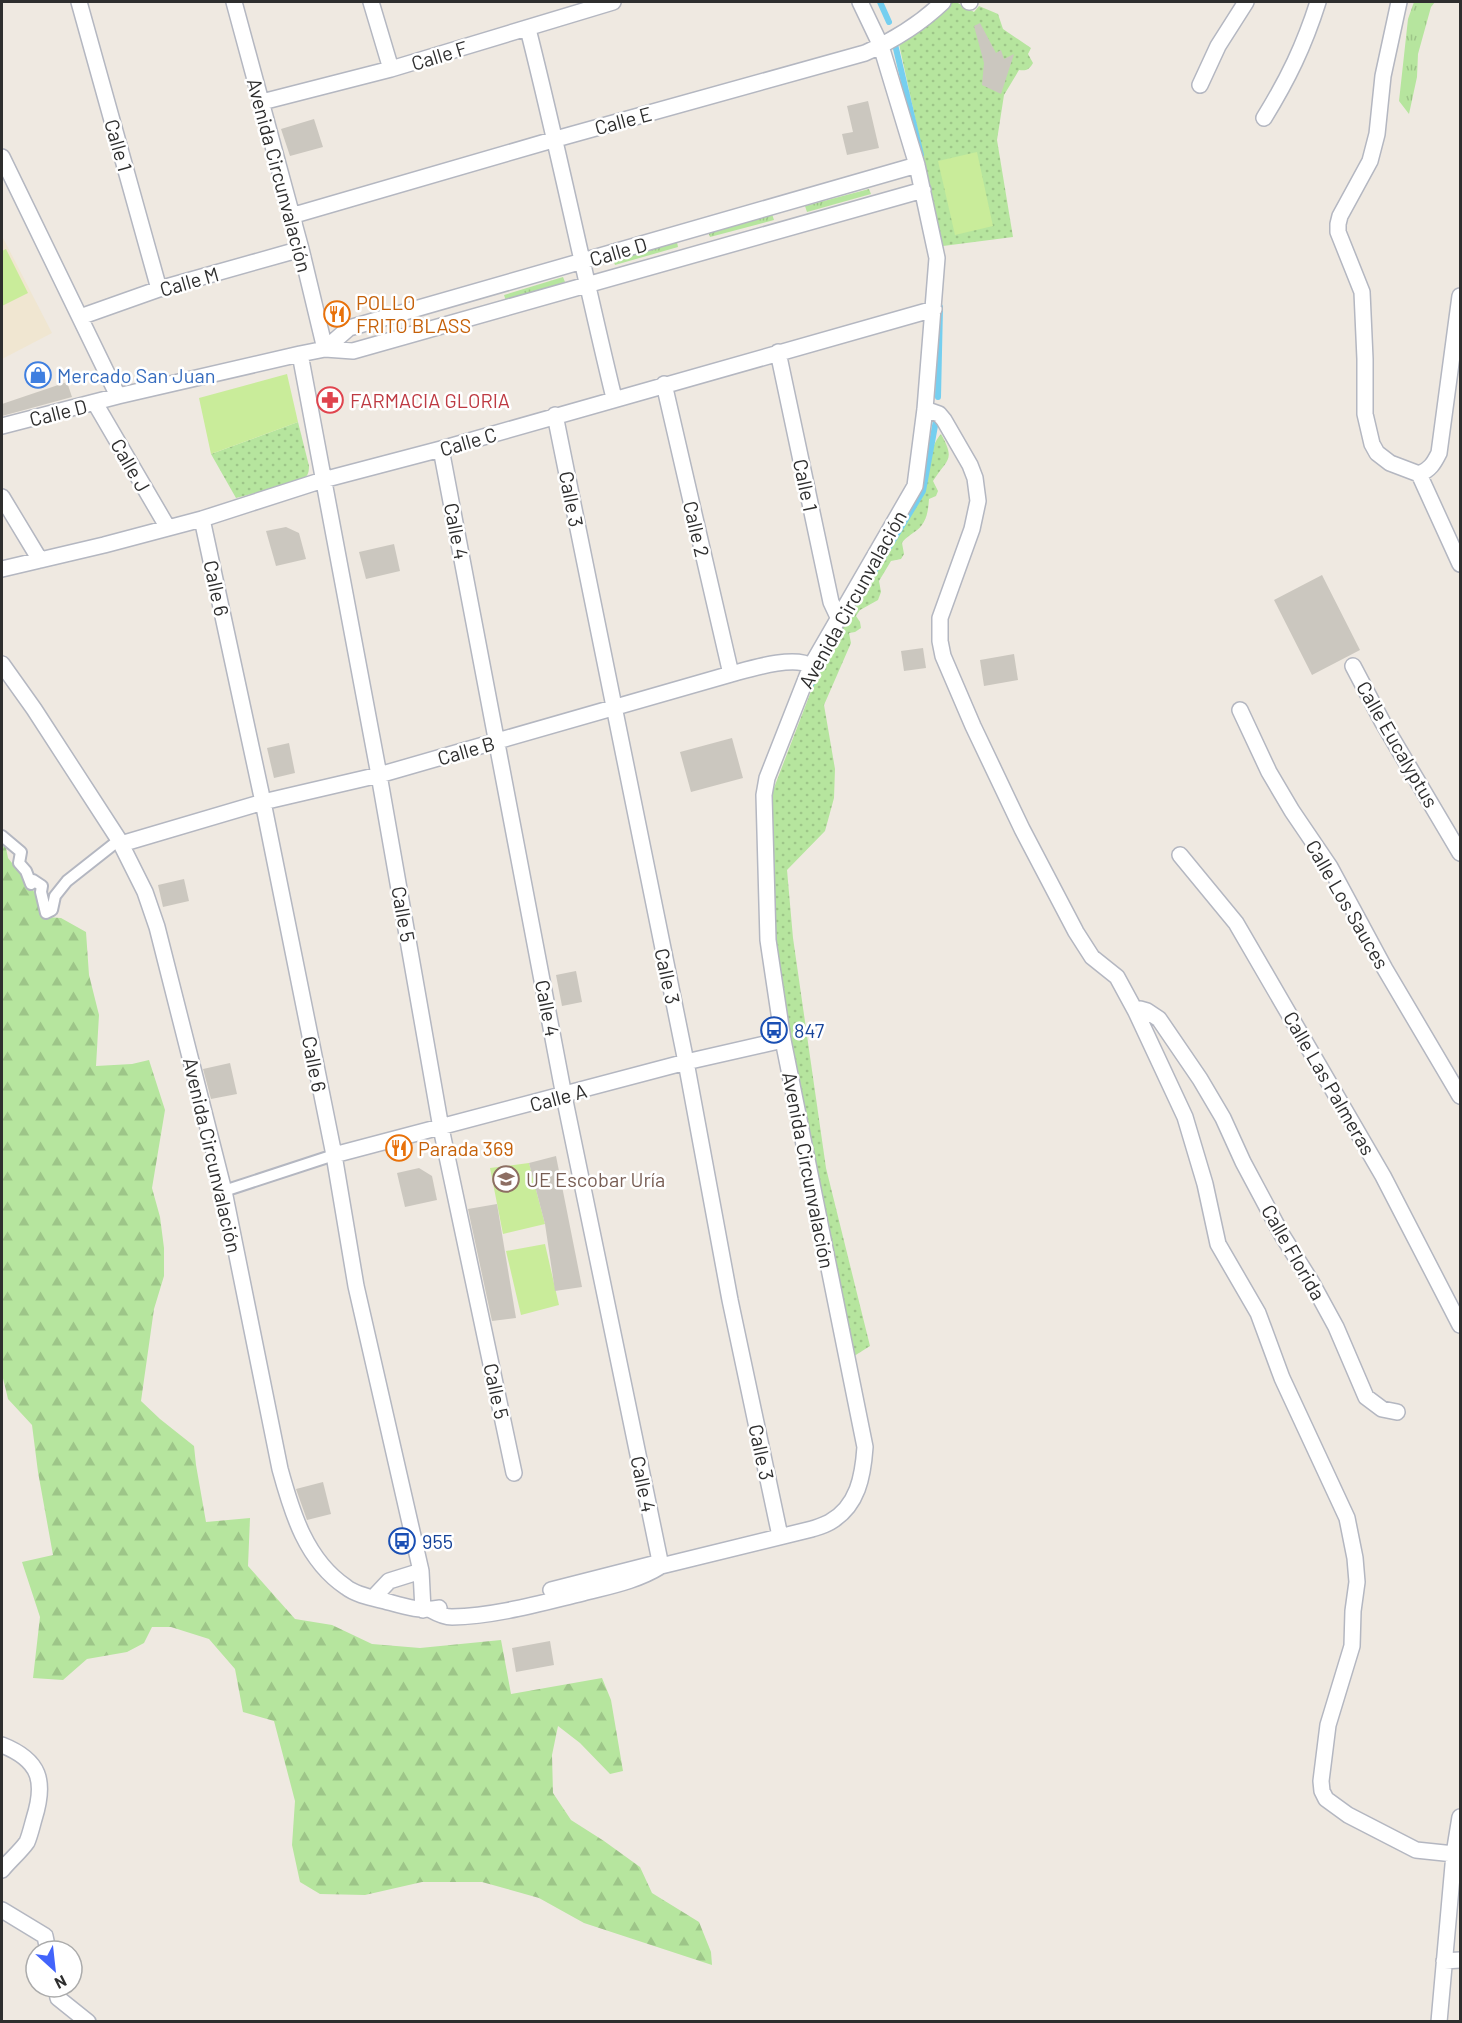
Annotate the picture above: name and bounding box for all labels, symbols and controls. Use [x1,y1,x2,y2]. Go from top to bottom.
street label: Calle F [408,35,470,75]
street label: Avenida Circunvalación [243,75,317,275]
street label: Calle E [592,101,654,139]
street label: Calle 1 [100,116,138,174]
street label: Calle D [587,231,649,271]
street label: Calle M [157,261,221,301]
place label: POLLO FRITO BLASS [356,290,471,337]
restaurant icon: POLLO FRITO BLASS [322,299,352,329]
shop icon: Mercado San Juan [23,360,53,390]
place label: Mercado San Juan [57,363,215,387]
pharmacy icon: FARMACIA GLORIA [315,385,345,415]
place label: FARMACIA GLORIA [350,388,510,412]
street label: Calle D [27,393,89,431]
street label: Calle C [437,421,499,461]
street label: Calle J [106,434,156,496]
street label: Calle 1 [789,457,823,513]
street label: Calle 3 [555,469,589,529]
street label: Calle 2 [679,499,715,559]
street label: Calle 4 [440,501,474,561]
street label: Avenida Circunvalación [793,506,911,692]
street label: Calle 6 [199,558,235,618]
street label: Calle Eucalyptus [1352,677,1444,811]
street label: Calle B [435,730,497,770]
street label: Calle Los Sauces [1301,835,1395,973]
street label: Calle 5 [387,884,421,944]
street label: Calle 3 [650,946,686,1006]
street label: Calle 4 [531,978,565,1038]
street label: Calle Las Palmeras [1279,1007,1381,1159]
bus stop icon: 847 [759,1015,789,1045]
place label: 847 [794,1018,825,1042]
street label: Calle 6 [298,1034,332,1094]
street label: Avenida Circunvalación [179,1055,247,1255]
street label: Avenida Circunvalación [778,1070,840,1270]
street label: Calle A [527,1078,589,1116]
restaurant icon: Parada 369 [384,1133,414,1163]
place label: Parada 369 [418,1136,514,1160]
school or university icon: UE Escobar Uría [491,1164,521,1194]
place label: UE Escobar Uría [526,1167,665,1191]
street label: Calle Florida [1257,1200,1331,1304]
street label: Calle 5 [479,1361,515,1421]
street label: Calle 3 [744,1422,780,1482]
street label: Calle 4 [626,1454,662,1514]
bus stop icon: 955 [387,1526,417,1556]
place label: 955 [422,1529,453,1553]
north arrow [24,1939,84,1999]
text: N [52,1972,70,1994]

